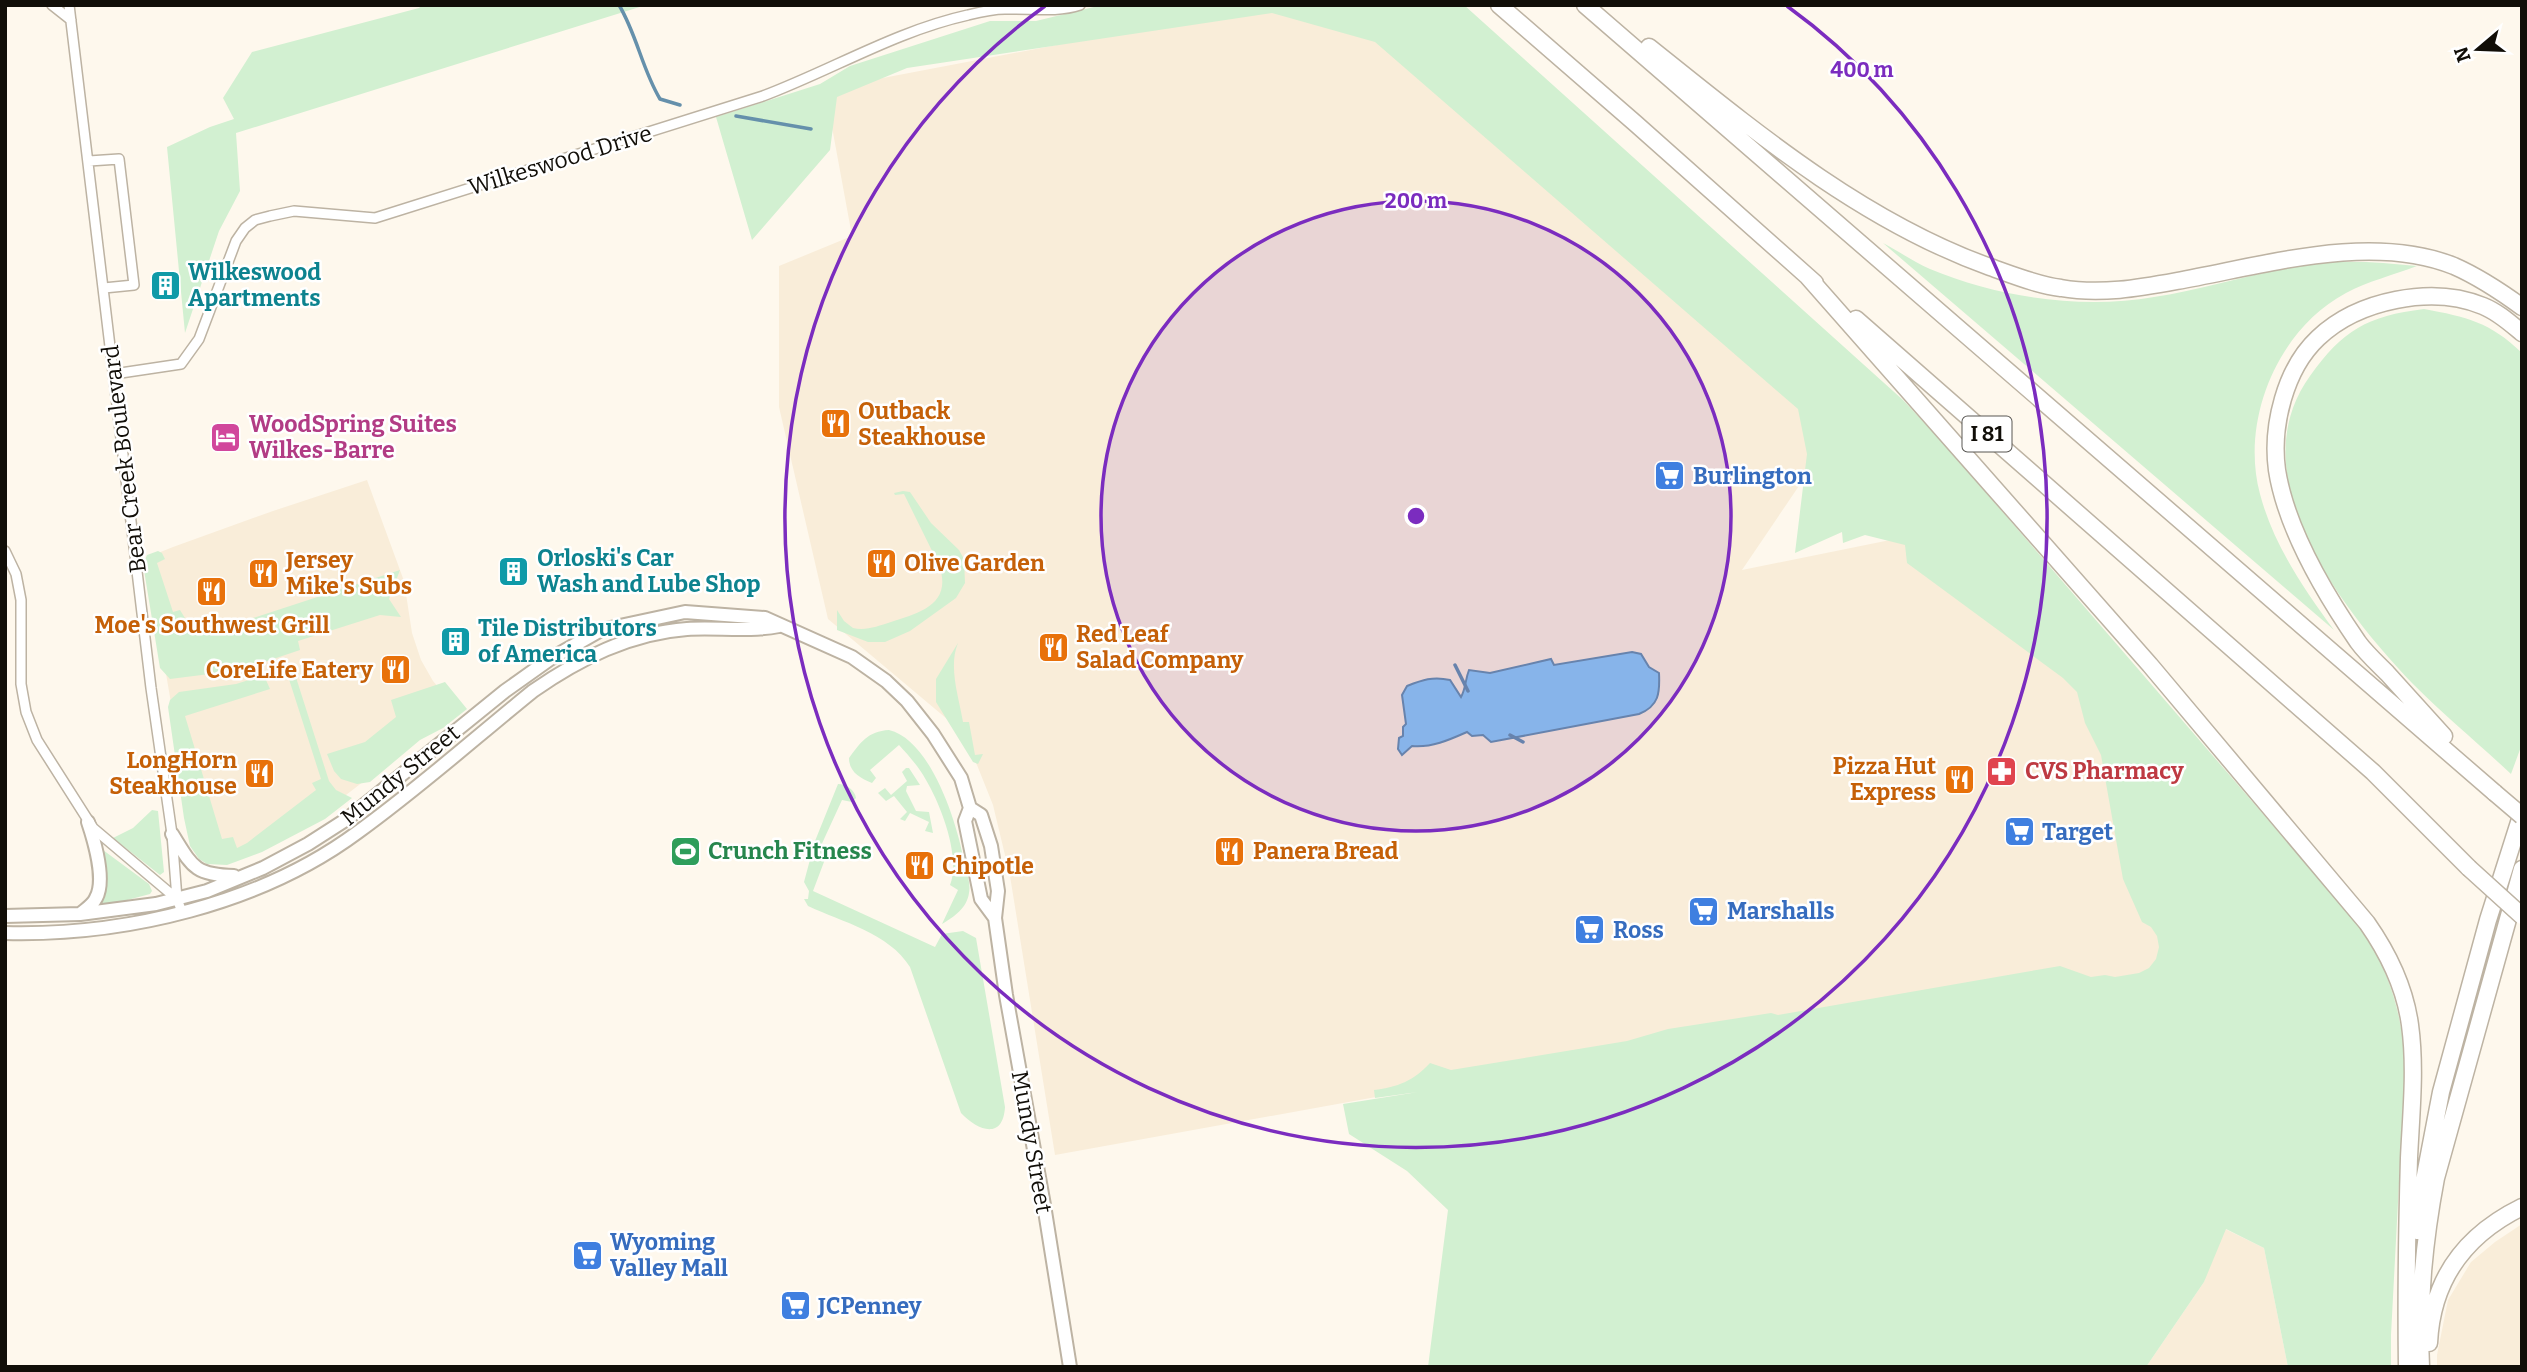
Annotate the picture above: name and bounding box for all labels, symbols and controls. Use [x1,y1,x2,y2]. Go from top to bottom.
north arrow [2443,14,2513,84]
text: N [2449,43,2476,65]
text: 400 m [1830,57,1894,83]
street label: Wilkeswood Drive [465,119,655,201]
text: 200 m [1385,188,1447,214]
place label: Wilkeswood Apartments [188,258,321,312]
building icon: Wilkeswood Apartments [148,268,182,302]
street label: Bear Creek Boulevard [96,343,152,575]
place label: Outback Steakhouse [858,397,986,451]
restaurant icon: Outback Steakhouse [818,407,852,441]
place label: WoodSpring Suites Wilkes-Barre [249,410,457,464]
road number: I 81 [1962,416,2011,452]
hotel icon: WoodSpring Suites Wilkes-Barre [209,420,243,454]
supermarket icon: Burlington [1653,459,1687,493]
place label: Burlington [1693,462,1812,490]
centre of rings [1404,504,1428,528]
place label: Orloski's Car Wash and Lube Shop [537,544,761,598]
place label: Jersey Mike's Subs [284,546,412,600]
restaurant icon: Olive Garden [864,546,898,580]
place label: Olive Garden [904,549,1045,577]
building icon: Orloski's Car Wash and Lube Shop [497,554,531,588]
restaurant icon: Jersey Mike's Subs [246,556,280,590]
restaurant icon: Moe's Southwest Grill [195,574,229,608]
place label: Moe's Southwest Grill [94,611,330,639]
place label: Tile Distributors of America [478,614,657,668]
place label: Red Leaf Salad Company [1076,620,1244,674]
building icon: Tile Distributors of America [438,624,472,658]
restaurant icon: Red Leaf Salad Company [1036,630,1070,664]
restaurant icon: CoreLife Eatery [379,653,413,687]
place label: CoreLife Eatery [206,656,373,684]
street label: Mundy Street [335,719,465,831]
place label: LongHorn Steakhouse [109,746,237,800]
place label: Pizza Hut Express [1833,752,1936,806]
pharmacy icon: CVS Pharmacy [1985,754,2019,788]
restaurant icon: LongHorn Steakhouse [243,756,277,790]
place label: CVS Pharmacy [2025,757,2184,785]
restaurant icon: Pizza Hut Express [1942,762,1976,796]
supermarket icon: Target [2002,815,2036,849]
place label: Target [2042,818,2113,846]
sports icon: Crunch Fitness [668,834,702,868]
restaurant icon: Panera Bread [1213,834,1247,868]
place label: Crunch Fitness [708,837,872,865]
place label: Panera Bread [1253,837,1399,865]
restaurant icon: Chipotle [902,849,936,883]
place label: Chipotle [942,852,1034,880]
supermarket icon: Marshalls [1687,894,1721,928]
place label: Marshalls [1727,897,1835,925]
supermarket icon: Ross [1573,913,1607,947]
place label: Ross [1613,916,1664,944]
street label: Mundy Street [1006,1069,1058,1215]
place label: Wyoming Valley Mall [610,1228,728,1282]
supermarket icon: Wyoming Valley Mall [570,1238,604,1272]
supermarket icon: JCPenney [778,1289,812,1323]
place label: JCPenney [816,1292,922,1320]

